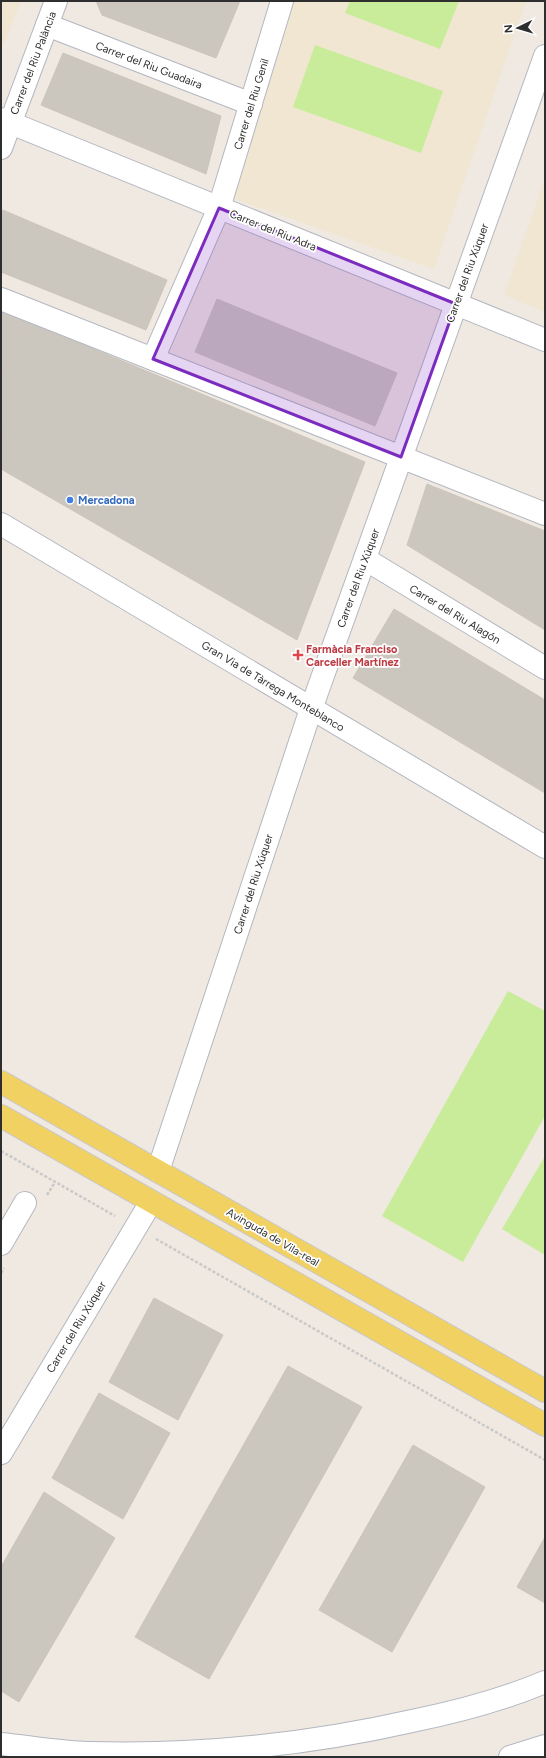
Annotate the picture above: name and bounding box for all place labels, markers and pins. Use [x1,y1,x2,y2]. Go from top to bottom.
place label: Mercadona [78,494,135,507]
marker: Mercadona [65,495,75,505]
place label: Farmàcia Franciso Carceller Martínez [306,643,399,669]
marker: Farmàcia Franciso Carceller Martínez [293,650,303,660]

